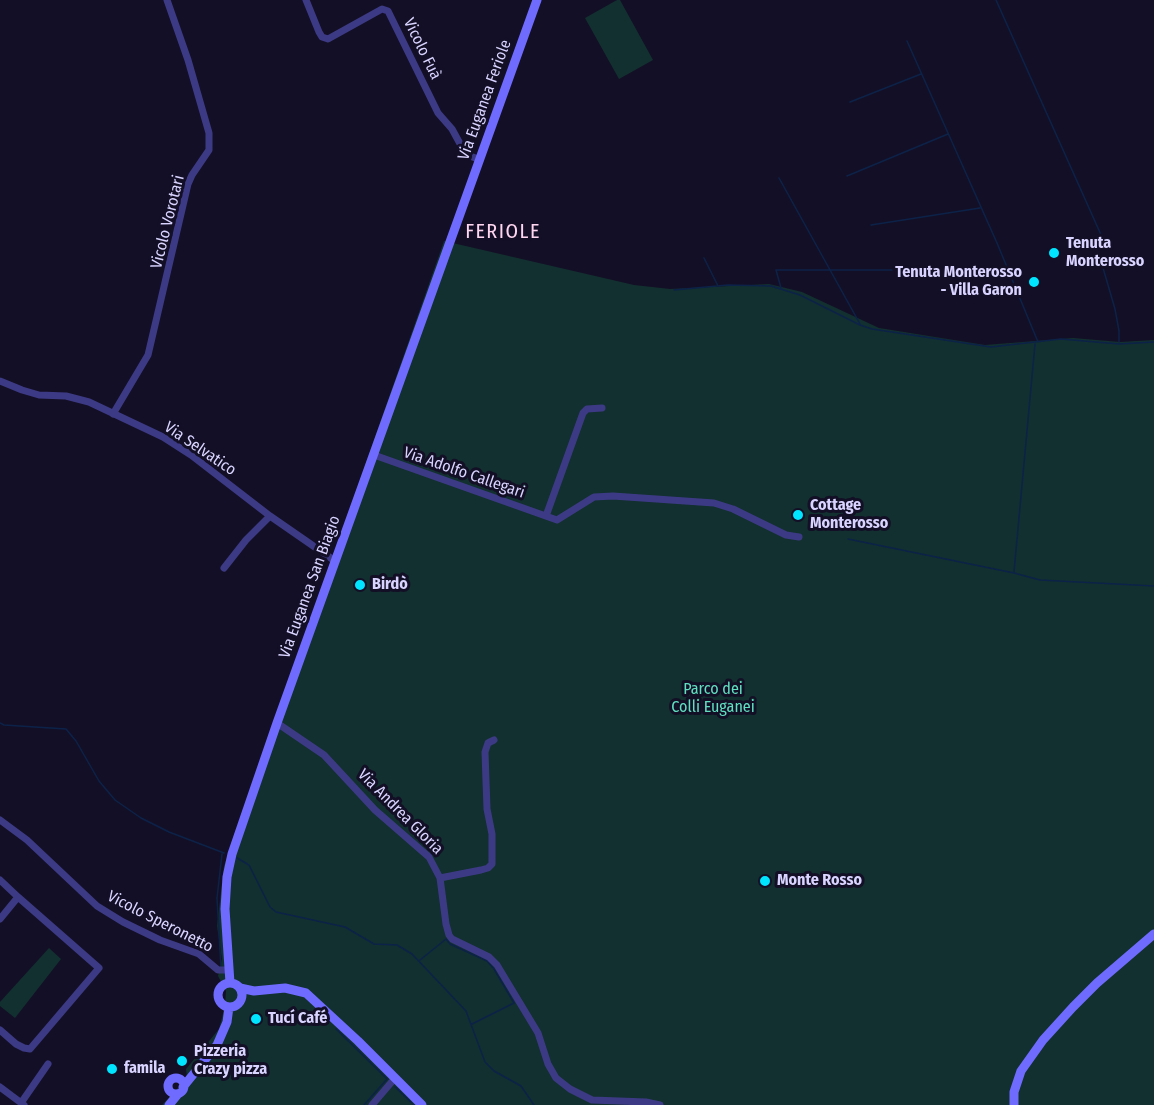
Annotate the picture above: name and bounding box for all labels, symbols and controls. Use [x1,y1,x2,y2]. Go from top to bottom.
street label: Vicolo Fuà [399,15,445,83]
street label: Via Euganea Feriole [454,37,516,163]
street label: Vicolo Vorotari [147,173,189,271]
district label: FERIOLE [465,220,541,244]
place label: Tenuta Monterosso [1066,234,1144,272]
marker: Tenuta Monterosso [1047,246,1061,260]
place label: Tenuta Monterosso - Villa Garon [895,263,1022,301]
marker: Tenuta Monterosso - Villa Garon [1027,275,1041,289]
street label: Via Selvatico [160,418,240,480]
street label: Via Adolfo Callegari [401,443,527,503]
place label: Cottage Monterosso [810,496,888,534]
marker: Cottage Monterosso [791,508,805,522]
street label: Via Euganea San Biagio [275,513,345,661]
place label: Birdò [372,575,408,595]
marker: Birdò [353,578,367,592]
park label: Parco dei Colli Euganei [671,680,755,718]
street label: Via Andrea Gloria [353,765,447,859]
place label: Monte Rosso [777,871,862,891]
marker: Monte Rosso [758,874,772,888]
street label: Vicolo Speronetto [104,887,216,957]
place label: Tucí Café [268,1009,327,1029]
marker: Tucí Café [249,1012,263,1026]
place label: Pizzeria Crazy pizza [194,1042,267,1080]
marker: Pizzeria Crazy pizza [175,1054,189,1068]
place label: famila [124,1059,165,1079]
marker: famila [105,1062,119,1076]

